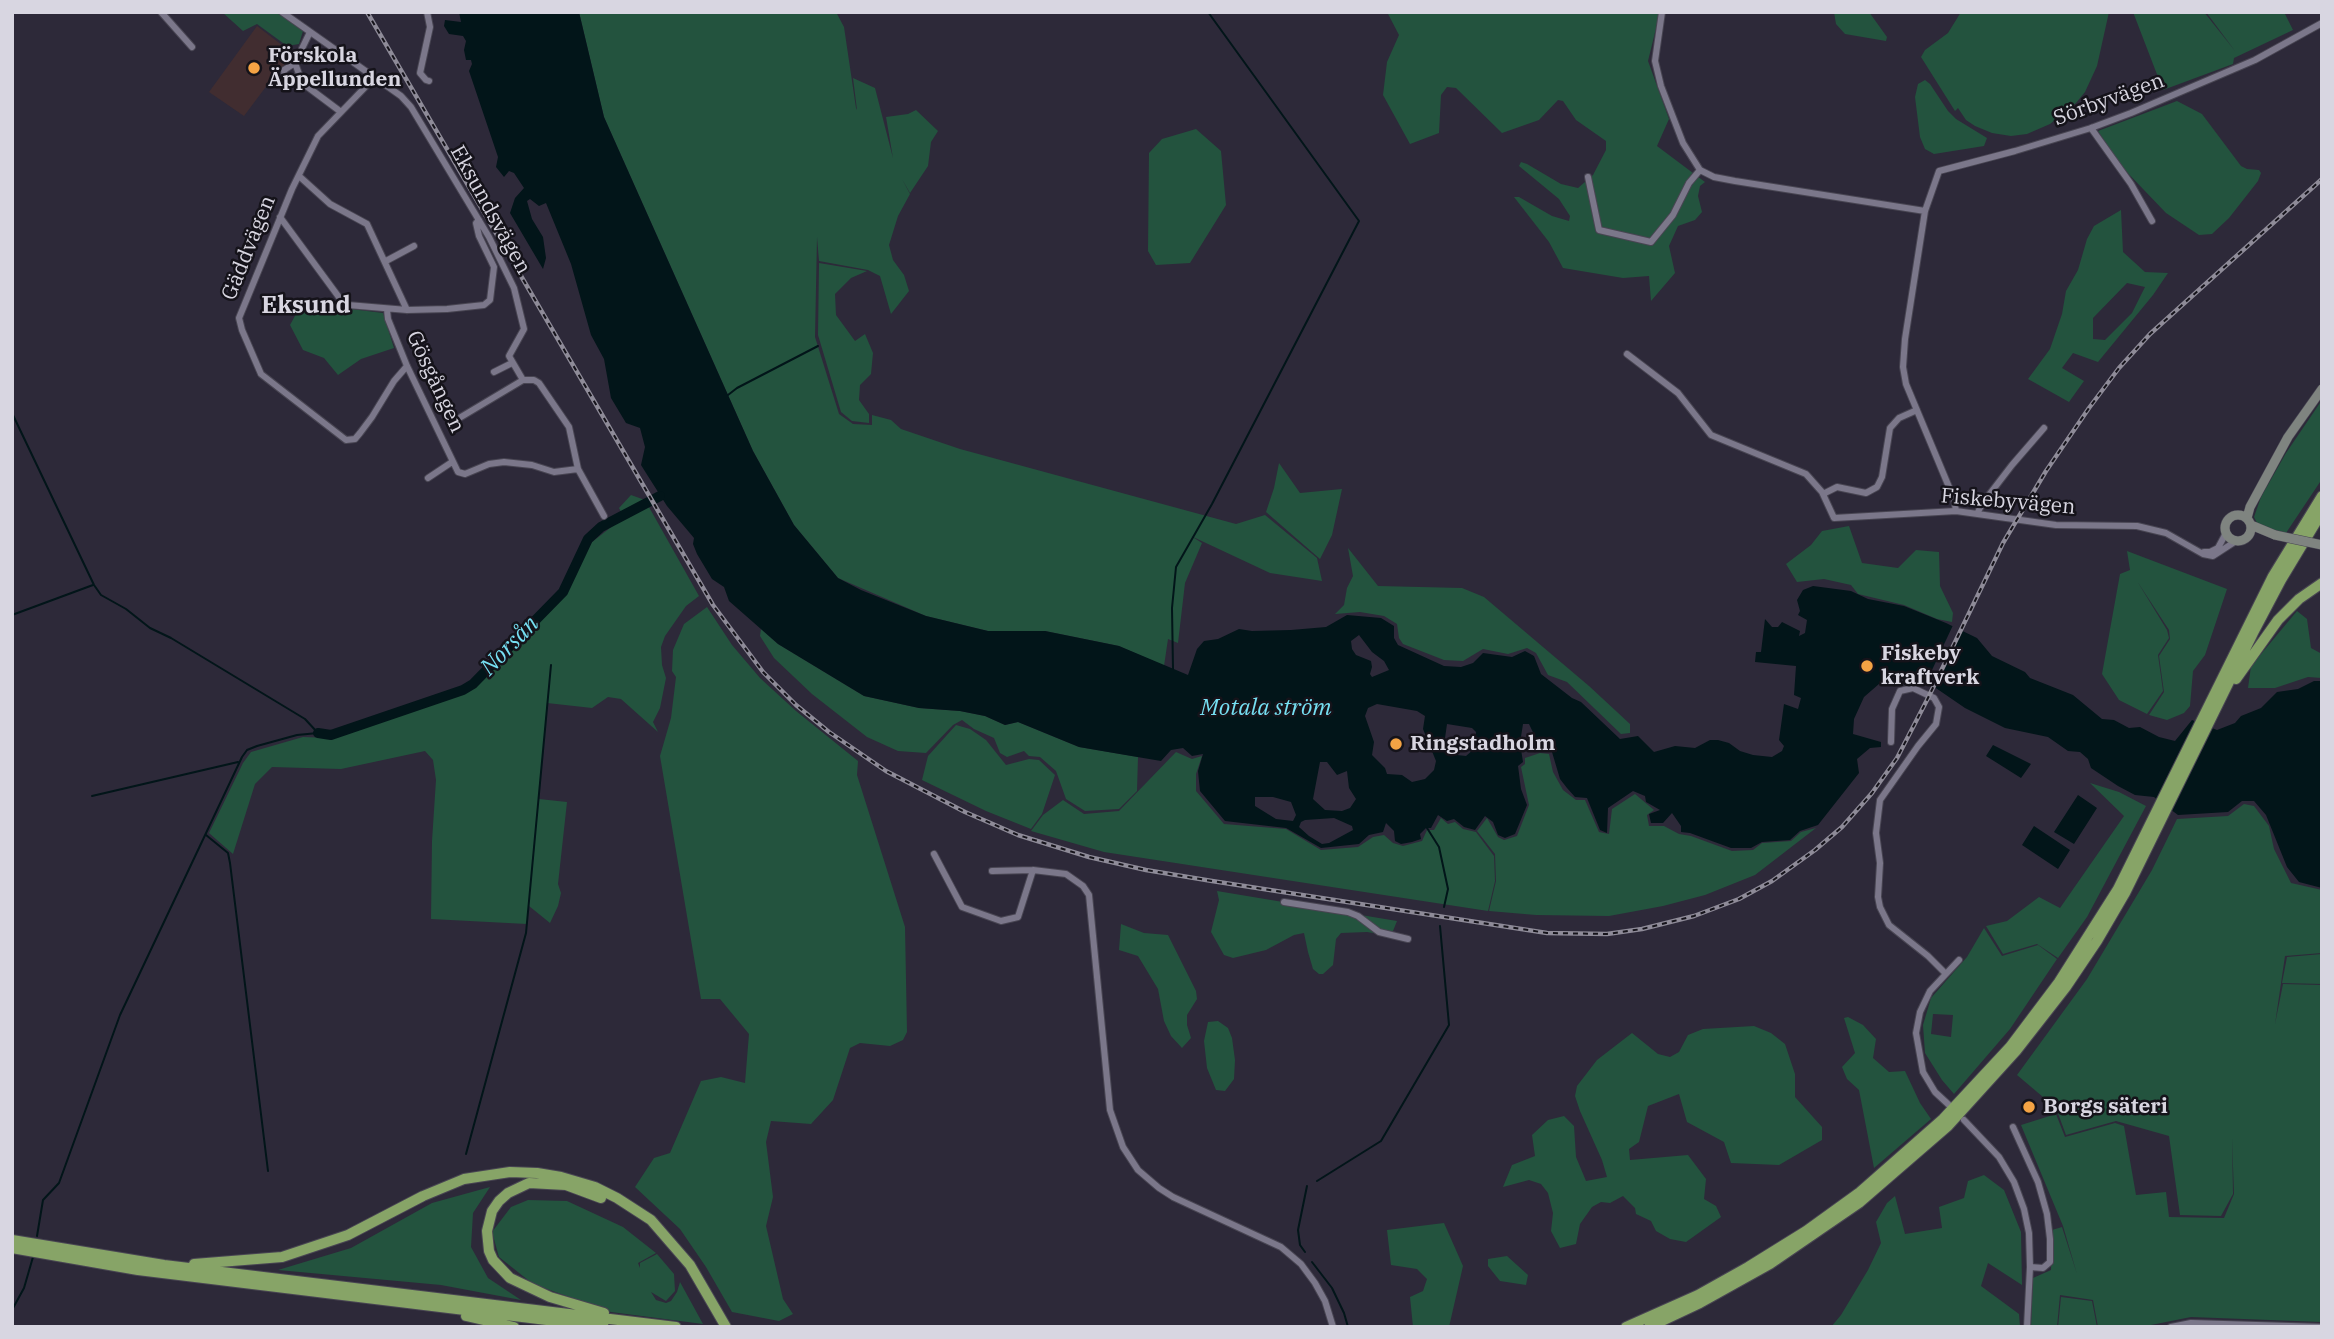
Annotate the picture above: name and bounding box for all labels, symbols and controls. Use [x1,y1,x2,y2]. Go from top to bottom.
place label: Förskola Äppellunden [268,43,401,93]
marker: Förskola Äppellunden [246,60,262,76]
street label: Sörbyvägen [2050,68,2168,132]
street label: Eksundsvägen [444,141,536,279]
street label: Gäddvägen [217,192,281,304]
district label: Eksund [261,292,351,320]
street label: Gösgången [400,327,470,437]
street label: Fiskebyvägen [1940,484,2076,520]
water label: Norsån [475,611,545,681]
place label: Fiskeby kraftverk [1881,641,1979,691]
marker: Fiskeby kraftverk [1859,658,1875,674]
water label: Motala ström [1200,694,1332,722]
place label: Ringstadholm [1410,731,1555,757]
marker: Ringstadholm [1388,736,1404,752]
place label: Borgs säteri [2043,1094,2168,1120]
marker: Borgs säteri [2021,1099,2037,1115]

